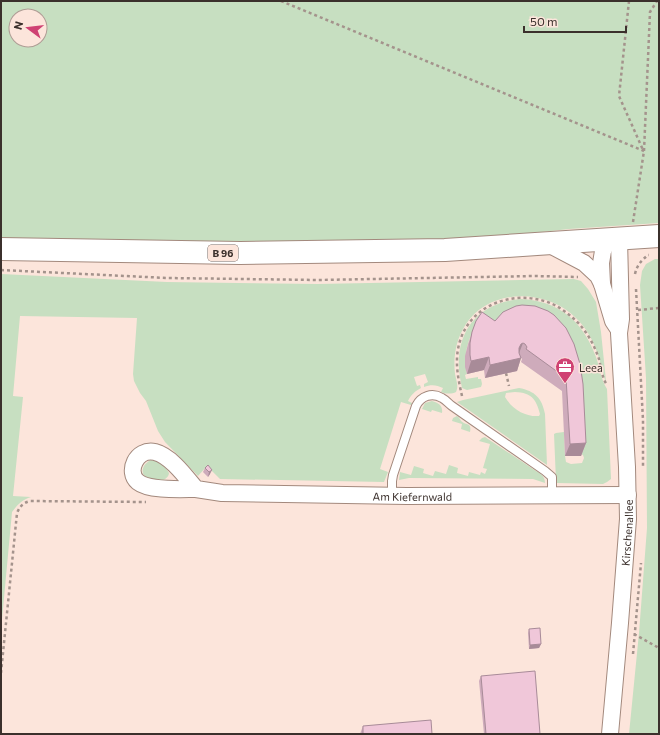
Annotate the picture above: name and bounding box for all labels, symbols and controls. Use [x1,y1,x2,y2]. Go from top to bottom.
north arrow [8,8,48,48]
scale bar [524,8,626,34]
text: 50 m [530,14,558,28]
text: N [11,20,25,31]
road number: B 96 [208,245,238,261]
office icon: Leea [554,356,576,384]
place label: Leea [579,361,603,374]
street label: Am Kiefernwald [373,489,452,503]
street label: Kirschenallee [618,499,635,566]

